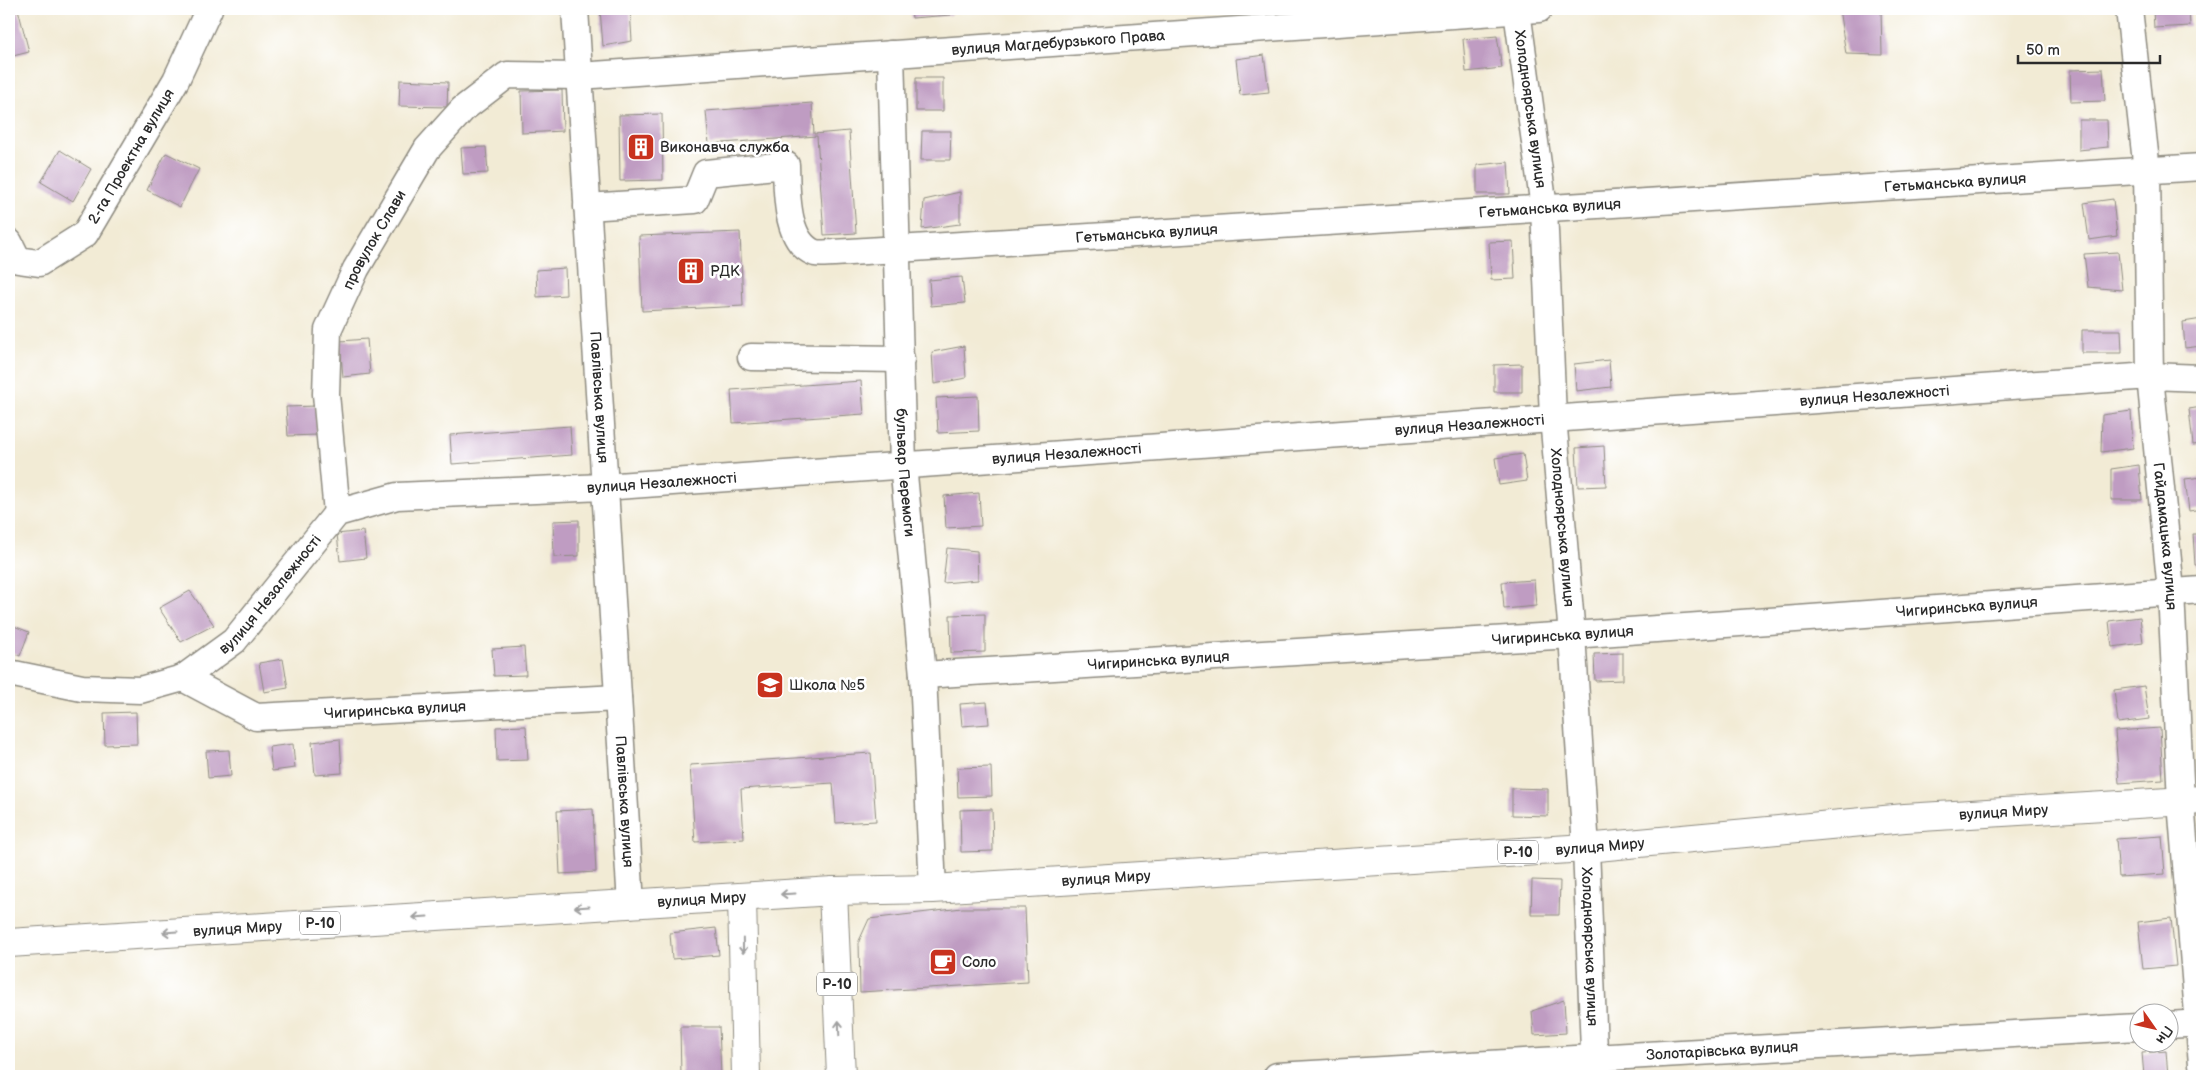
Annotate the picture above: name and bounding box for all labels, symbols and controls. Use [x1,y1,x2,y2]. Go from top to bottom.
street label: вулиця Магдебурзького Права [951,26,1166,59]
street label: Холодноярська вулиця [1510,29,1551,189]
scale bar [2018,32,2161,64]
text: 50 m [2026,41,2060,60]
street label: 2-га Проектна вулиця [84,85,178,227]
building icon: Виконавча служба [626,132,656,162]
place label: Виконавча служба [660,138,790,157]
street label: Гетьманська вулиця [1883,169,2027,196]
street label: провулок Слави [338,186,410,293]
street label: Гетьманська вулиця [1478,194,1622,222]
street label: Гетьманська вулиця [1075,219,1218,247]
building icon: РДК [676,256,706,286]
place label: РДК [710,262,740,281]
street label: Павлівська вулиця [586,331,613,464]
street label: вулиця Незалежності [1799,381,1950,411]
street label: бульвар Перемоги [892,408,919,538]
street label: вулиця Незалежності [1394,410,1545,440]
street label: вулиця Незалежності [991,439,1142,469]
street label: Холодноярська вулиця [1546,447,1579,608]
street label: Гайдамацька вулиця [2149,461,2181,611]
street label: вулиця Незалежності [586,468,737,497]
street label: вулиця Незалежності [215,531,325,658]
street label: Чигиринська вулиця [1895,592,2038,621]
street label: Чигиринська вулиця [1491,621,1634,649]
street label: Чигиринська вулиця [1087,647,1230,674]
school or university icon: Школа №5 [755,670,785,700]
place label: Школа №5 [789,676,865,695]
street label: Чигиринська вулиця [323,696,467,723]
street label: Павлівська вулиця [611,735,638,868]
street label: вулиця Миру [1958,800,2049,824]
street label: вулиця Миру [1555,833,1645,859]
road number: Р-10 [1498,840,1538,864]
street label: вулиця Миру [1061,866,1151,890]
street label: Холодноярська вулиця [1577,867,1603,1027]
street label: вулиця Миру [656,887,747,912]
one-way arrow [780,890,796,899]
one-way arrow [574,902,590,911]
road number: Р-10 [300,911,340,934]
one-way arrow [412,912,428,921]
street label: вулиця Миру [192,916,283,941]
one-way arrow [162,928,178,937]
one-way arrow [739,937,748,953]
cafe icon: Соло [928,947,958,977]
place label: Соло [962,953,996,972]
road number: Р-10 [817,972,857,996]
north arrow [2128,1002,2178,1052]
one-way arrow [834,1020,844,1036]
text: Пн [2152,1022,2177,1047]
street label: Золотарівська вулиця [1646,1037,1799,1064]

